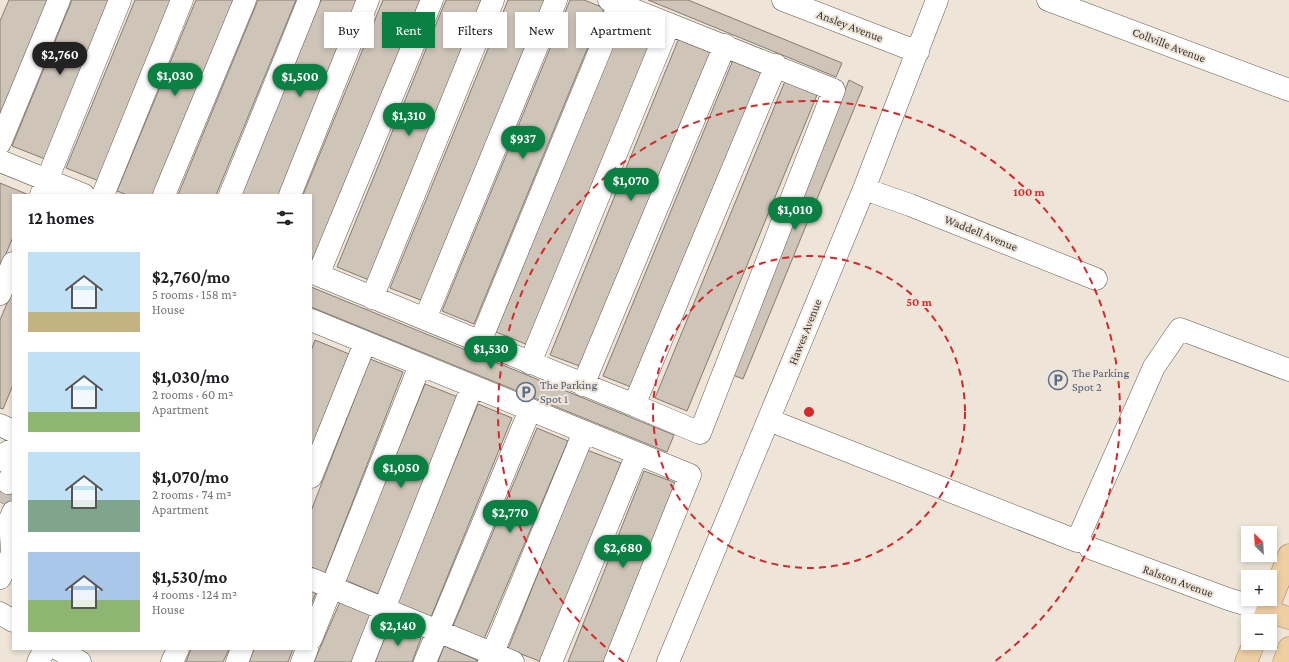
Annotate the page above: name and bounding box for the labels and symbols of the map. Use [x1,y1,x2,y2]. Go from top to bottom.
street label: Ansley Avenue [815,7,885,45]
street label: Collville Avenue [1130,25,1208,65]
pin: $2,760 [27,42,93,76]
pin: $1,030 [142,63,208,97]
pin: $1,500 [267,64,333,98]
pin: $1,310 [376,103,442,137]
pin: $937 [499,126,547,160]
pin: $1,070 [598,168,664,202]
text: 100 m [1013,185,1046,199]
pin: $1,010 [762,197,828,231]
street label: Waddell Avenue [942,212,1020,254]
text: 50 m [906,295,933,309]
street label: Hawes Avenue [785,297,825,367]
pin: $1,530 [458,336,524,370]
place label: The Parking Spot 2 [1072,366,1129,394]
parking icon: The Parking Spot 2 [1047,369,1069,391]
place label: The Parking Spot 1 [540,378,597,406]
parking icon: The Parking Spot 1 [515,381,537,403]
centre of rings [802,405,816,419]
pin: $1,050 [368,455,434,489]
pin: $2,770 [477,500,543,534]
north arrow [1241,526,1277,562]
pin: $2,680 [590,535,656,569]
street label: Ralston Avenue [1141,562,1215,600]
pin: $2,140 [365,613,431,647]

